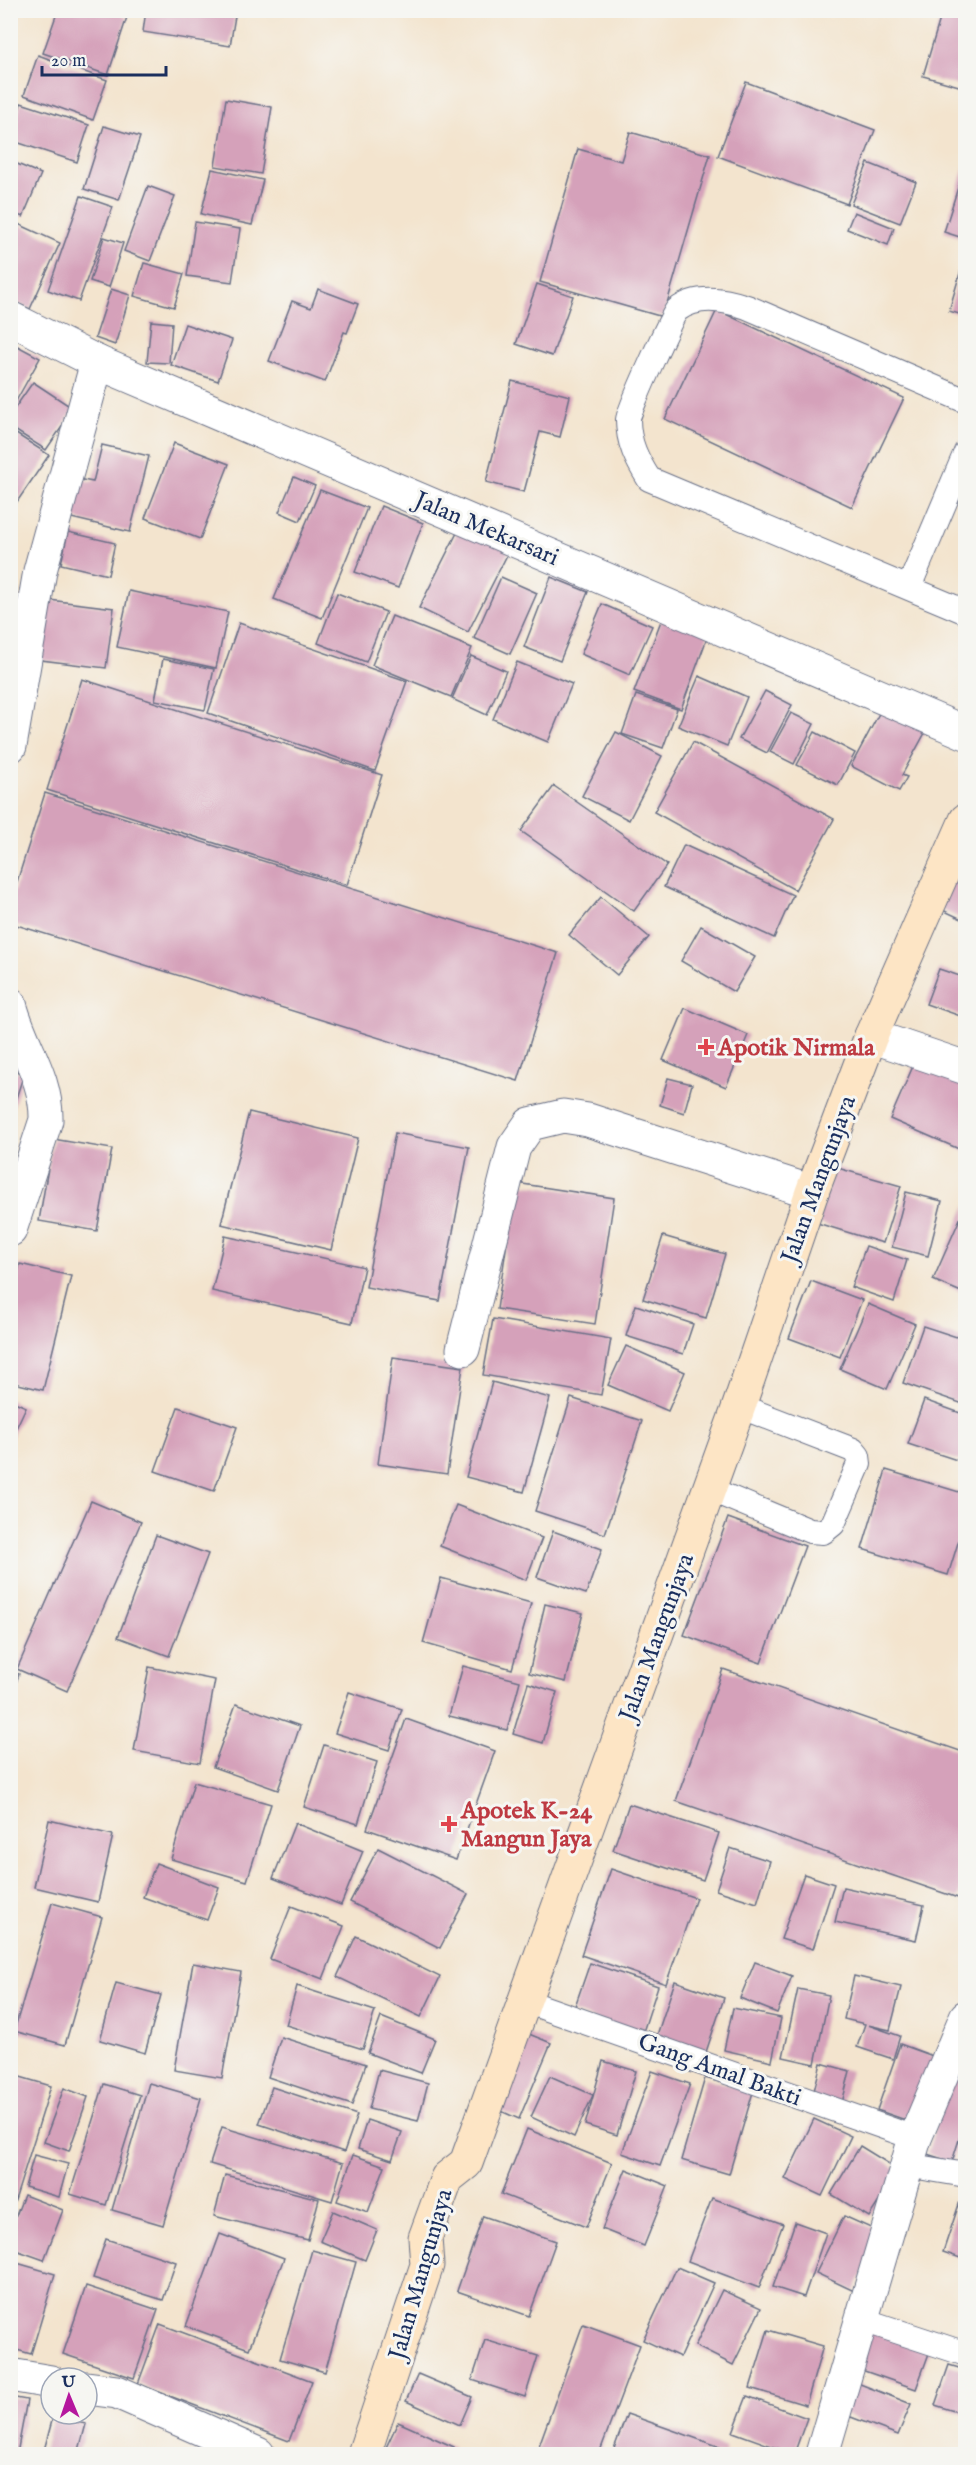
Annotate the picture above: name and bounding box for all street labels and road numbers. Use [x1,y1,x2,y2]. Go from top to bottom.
street label: Jalan Mekarsari [407,484,563,574]
street label: Jalan Mangunjaya [774,1091,864,1270]
street label: Jalan Mangunjaya [612,1549,702,1728]
street label: Gang Amal Bakti [634,2027,805,2114]
street label: Jalan Mangunjaya [381,2185,461,2366]

